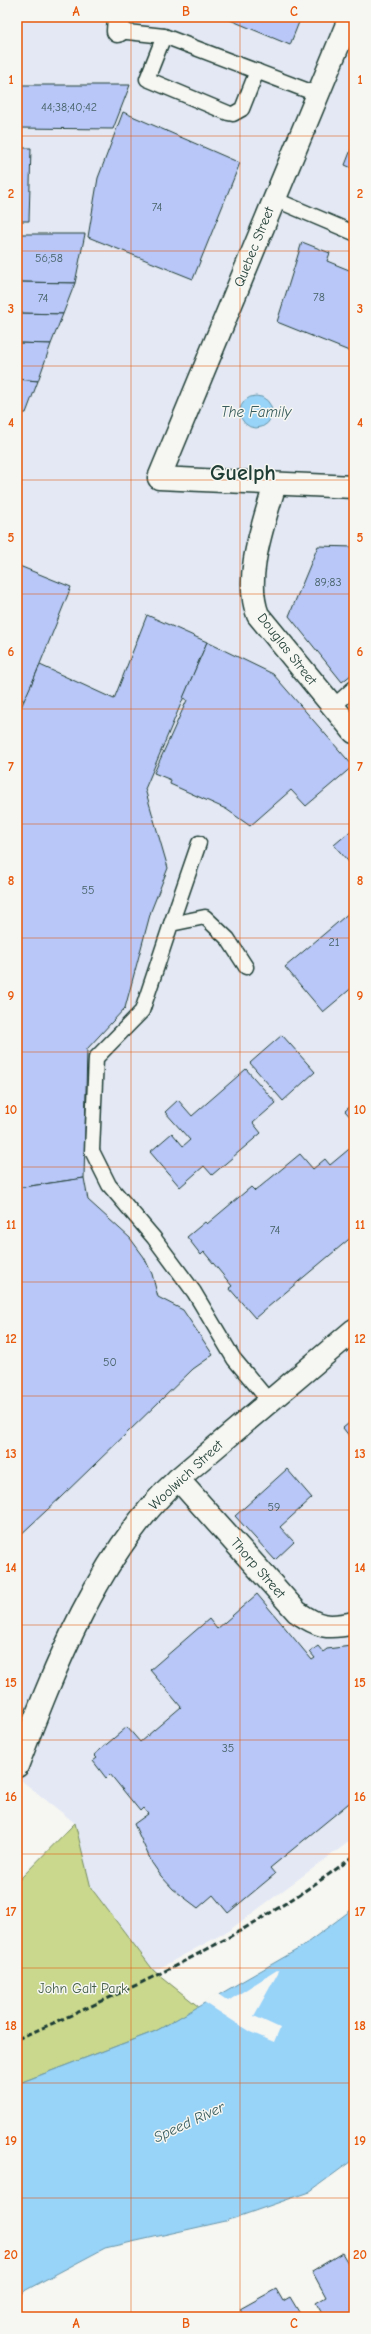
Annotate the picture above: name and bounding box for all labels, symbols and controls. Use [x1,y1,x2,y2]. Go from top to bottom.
text: A [72,4,80,19]
text: B [182,4,190,19]
text: C [290,4,298,19]
text: 1 [8,72,14,87]
text: 1 [357,72,363,87]
house number: 44;38;40;42 [41,100,97,114]
text: 2 [8,186,14,201]
text: 2 [357,186,363,201]
house number: 74 [152,200,162,214]
street label: Quebec Street [230,203,278,290]
house number: 56;58 [35,251,63,265]
house number: 78 [313,290,325,304]
house number: 74 [38,291,48,305]
text: 3 [8,301,14,316]
text: 3 [357,301,363,316]
water label: The Family [221,403,293,421]
text: 4 [8,415,14,430]
text: 4 [357,415,363,430]
district label: Guelph [210,460,276,486]
text: 5 [8,530,15,545]
text: 5 [357,530,364,545]
house number: 89;83 [314,575,342,589]
street label: Douglas Street [254,610,321,689]
text: 6 [8,644,15,659]
text: 6 [357,644,364,659]
text: 7 [8,759,14,774]
text: 7 [357,759,363,774]
text: 8 [8,873,14,888]
text: 8 [357,873,363,888]
house number: 55 [81,883,95,897]
house number: 21 [328,935,340,949]
text: 9 [8,988,15,1003]
text: 9 [357,988,364,1003]
text: 10 [5,1102,17,1117]
text: 10 [354,1102,366,1117]
text: 11 [6,1217,16,1232]
text: 11 [355,1217,365,1232]
house number: 74 [270,1223,280,1237]
text: 12 [5,1331,17,1346]
text: 12 [354,1331,366,1346]
house number: 50 [103,1355,117,1369]
street label: Woolwich Street [145,1436,227,1514]
text: 13 [5,1446,17,1461]
text: 13 [354,1446,366,1461]
house number: 59 [268,1500,280,1514]
street label: Thorp Street [227,1534,290,1603]
text: 14 [5,1560,17,1575]
text: 14 [354,1560,366,1575]
text: 15 [5,1675,17,1690]
text: 15 [354,1675,366,1690]
house number: 35 [222,1741,234,1755]
text: 16 [5,1789,17,1804]
text: 16 [354,1789,366,1804]
text: 17 [6,1904,17,1919]
text: 17 [355,1904,366,1919]
park label: John Galt Park [38,1980,128,1997]
text: 18 [5,2018,17,2033]
text: 18 [354,2018,366,2033]
water label: Speed River [151,2097,228,2146]
text: 19 [5,2133,17,2148]
text: 19 [354,2133,366,2148]
text: 20 [4,2247,18,2262]
text: 20 [353,2247,367,2262]
text: A [72,2316,80,2331]
text: B [182,2316,190,2331]
text: C [290,2316,298,2331]

